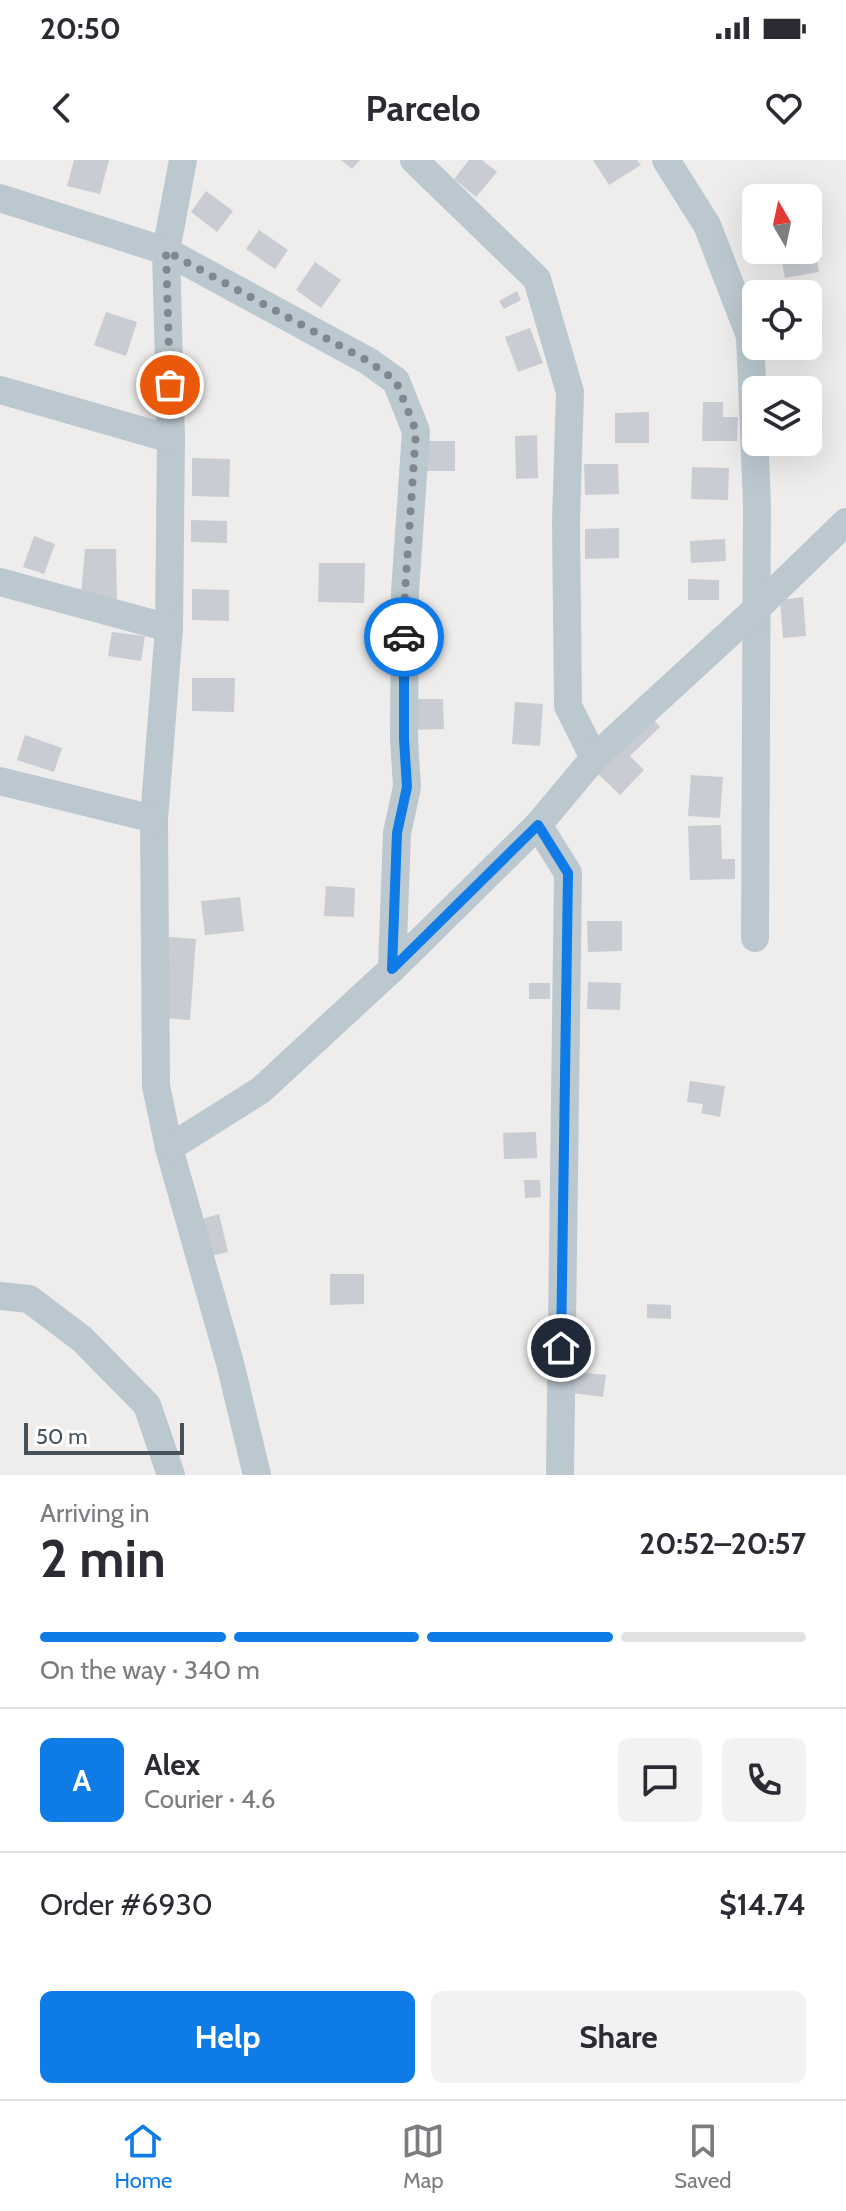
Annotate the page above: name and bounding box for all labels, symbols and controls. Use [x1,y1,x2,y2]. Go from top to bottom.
text: 20:50 [40,10,121,47]
icon: back [40,86,84,130]
text: Parcelo [365,86,481,130]
icon: heart [762,86,806,130]
north arrow [742,184,822,264]
map controls [742,184,822,456]
button: locate [742,280,822,360]
pin [136,351,204,419]
icon: bag [148,363,192,407]
button: layers [742,376,822,456]
courier [364,597,444,677]
icon: car [382,615,426,659]
pin [527,1314,595,1382]
icon: home [539,1326,583,1370]
scale bar [24,1419,184,1455]
text: 50 m [36,1423,88,1450]
text: Arriving in [40,1497,150,1529]
text: 20:52–20:57 [639,1525,806,1562]
text: 2 min [40,1527,166,1590]
text: On the way · 340 m [40,1654,260,1686]
button: chat [618,1738,702,1822]
button: phone [722,1738,806,1822]
text: Alex [144,1746,200,1783]
text: A [73,1762,91,1799]
text: Courier · 4.6 [144,1783,276,1815]
text: Order #6930 [40,1886,213,1923]
text: $14.74 [719,1886,806,1923]
button: Help [40,1991,415,2083]
button: Share [431,1991,806,2083]
tab: Home [114,2119,172,2194]
tab: Map [401,2119,445,2194]
tab: Saved [674,2119,731,2194]

